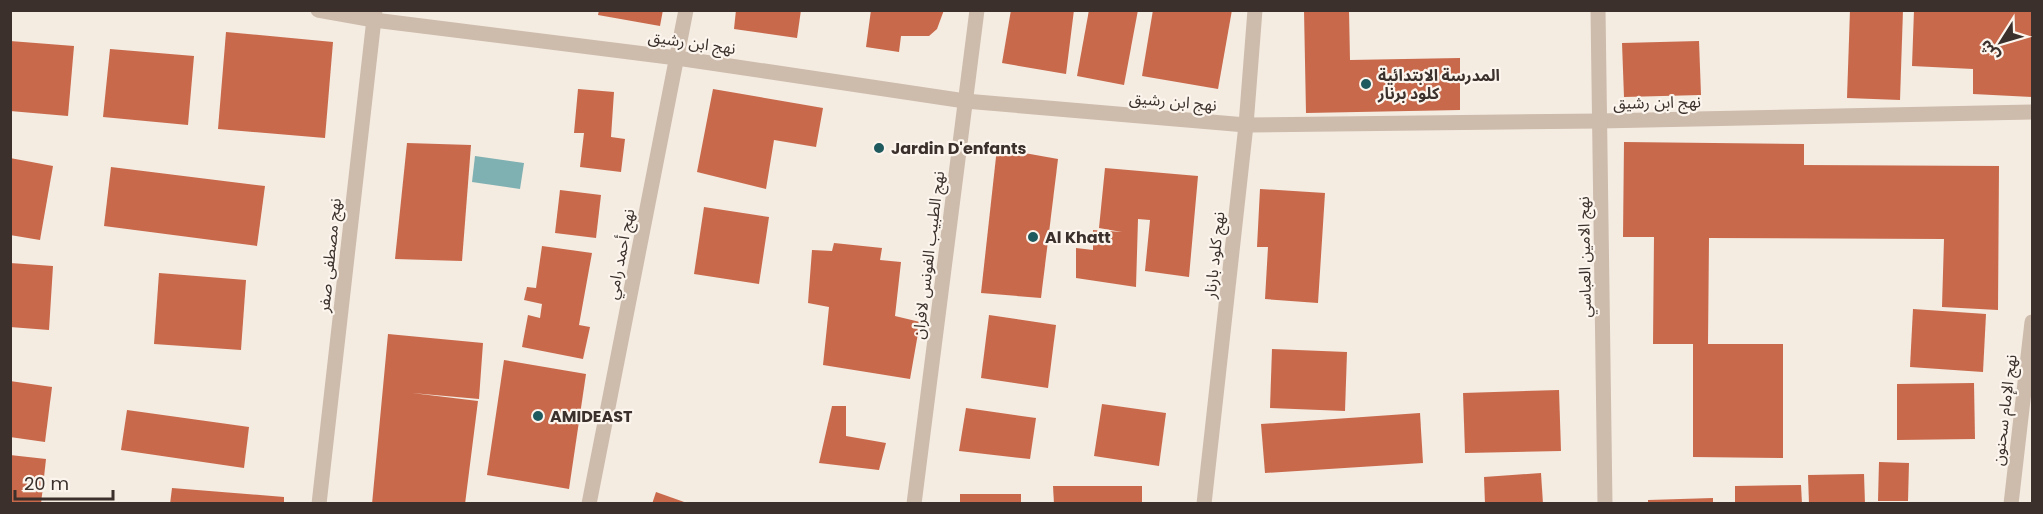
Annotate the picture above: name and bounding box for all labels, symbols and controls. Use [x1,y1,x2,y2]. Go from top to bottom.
north arrow [1971,12,2031,72]
street label: نهج ابن رشيق [647,25,737,61]
text: ش [1974,35,2005,66]
place label: المدرسة الابتدائية كلود برنار [1377,64,1500,105]
marker: المدرسة الابتدائية كلود برنار [1359,77,1373,91]
street label: نهج ابن رشيق [1128,86,1218,118]
street label: نهج ابن رشيق [1613,90,1701,116]
place label: Jardin D'enfants [891,137,1026,160]
marker: Jardin D'enfants [872,141,886,155]
street label: نهج الطبيب الفونس لافران [907,170,951,341]
street label: نهج الامين العباسي [1572,196,1598,318]
street label: نهج مصطفى صفر [312,197,348,314]
street label: نهج أحمد رامي [600,207,642,302]
street label: نهج كلود بارنار [1198,211,1231,301]
place label: Al Khatt [1045,226,1111,249]
marker: Al Khatt [1026,230,1040,244]
street label: نهج الإمام سحنون [1986,353,2024,467]
place label: AMIDEAST [550,405,633,428]
marker: AMIDEAST [531,409,545,423]
scale bar [15,463,112,501]
text: 20 m [24,471,69,496]

